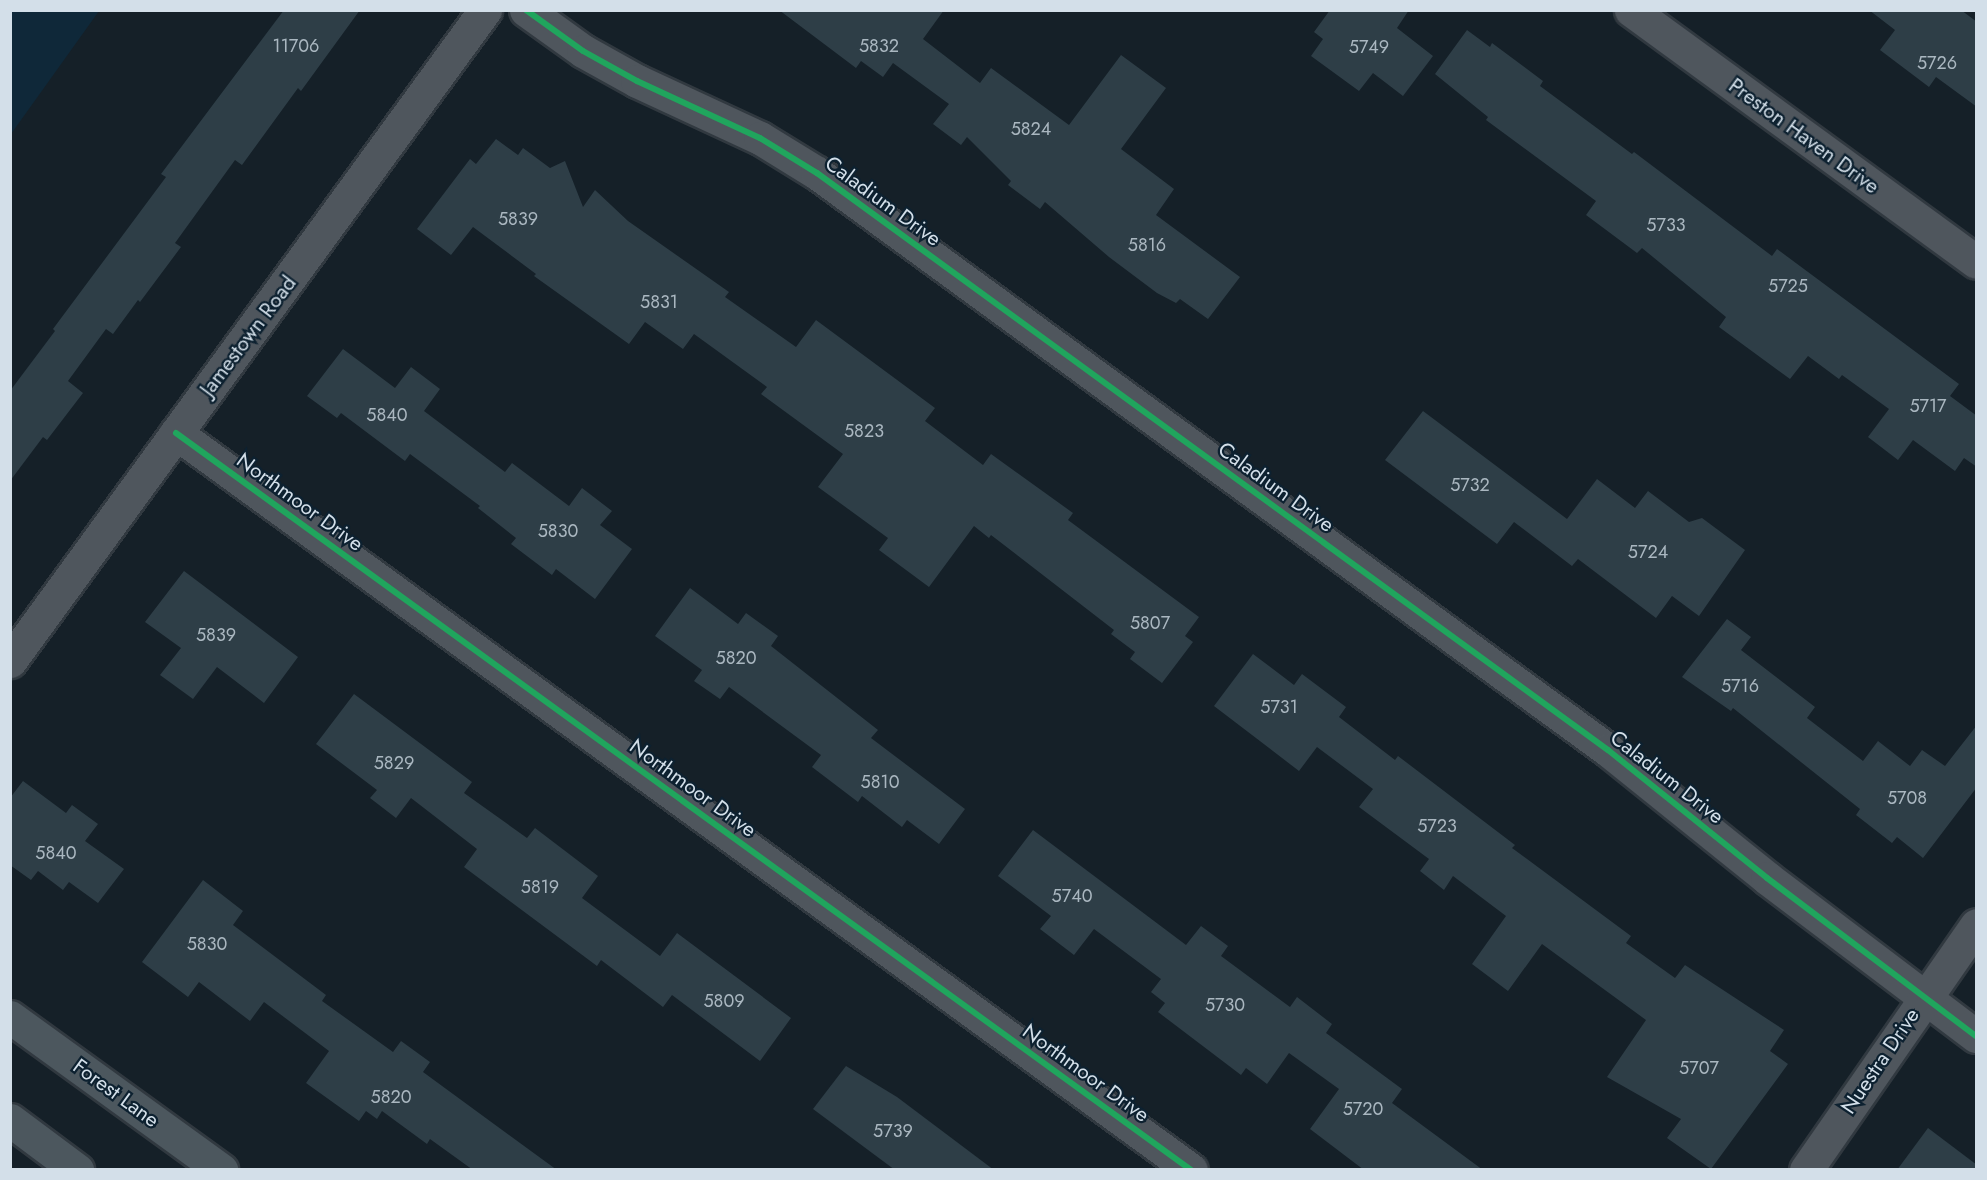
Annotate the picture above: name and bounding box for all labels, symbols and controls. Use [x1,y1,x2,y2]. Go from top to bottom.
house number: 11706 [273,35,319,57]
house number: 5832 [859,35,899,57]
house number: 5749 [1349,36,1389,58]
house number: 5726 [1917,52,1957,74]
street label: Preston Haven Drive [1724,73,1884,199]
house number: 5824 [1011,118,1051,140]
street label: Caladium Drive [820,150,946,252]
house number: 5839 [498,208,538,230]
house number: 5733 [1646,214,1686,236]
house number: 5816 [1128,234,1166,256]
street label: Jamestown Road [195,271,301,401]
house number: 5725 [1768,275,1808,297]
house number: 5831 [640,291,678,313]
house number: 5717 [1909,395,1947,417]
house number: 5840 [366,404,408,426]
house number: 5823 [844,420,884,442]
street label: Caladium Drive [1213,436,1339,538]
street label: Northmoor Drive [232,448,368,556]
house number: 5732 [1450,474,1490,496]
house number: 5830 [538,520,578,542]
house number: 5724 [1628,541,1668,563]
house number: 5807 [1130,612,1170,634]
house number: 5839 [196,624,236,646]
house number: 5820 [715,647,757,669]
house number: 5716 [1721,675,1759,697]
house number: 5731 [1260,696,1298,718]
street label: Caladium Drive [1605,725,1729,829]
street label: Northmoor Drive [625,734,761,842]
house number: 5829 [374,752,414,774]
house number: 5810 [861,771,899,793]
house number: 5708 [1887,787,1927,809]
house number: 5723 [1417,815,1457,837]
house number: 5840 [35,842,77,864]
house number: 5819 [521,876,559,898]
house number: 5740 [1052,885,1092,907]
house number: 5830 [187,933,227,955]
house number: 5809 [703,990,745,1012]
house number: 5730 [1205,994,1245,1016]
street label: Nuestra Drive [1835,1003,1925,1119]
street label: Northmoor Drive [1018,1019,1154,1127]
street label: Forest Lane [68,1053,164,1133]
house number: 5707 [1679,1057,1719,1079]
house number: 5820 [370,1086,412,1108]
house number: 5720 [1343,1098,1383,1120]
house number: 5739 [873,1120,913,1142]

